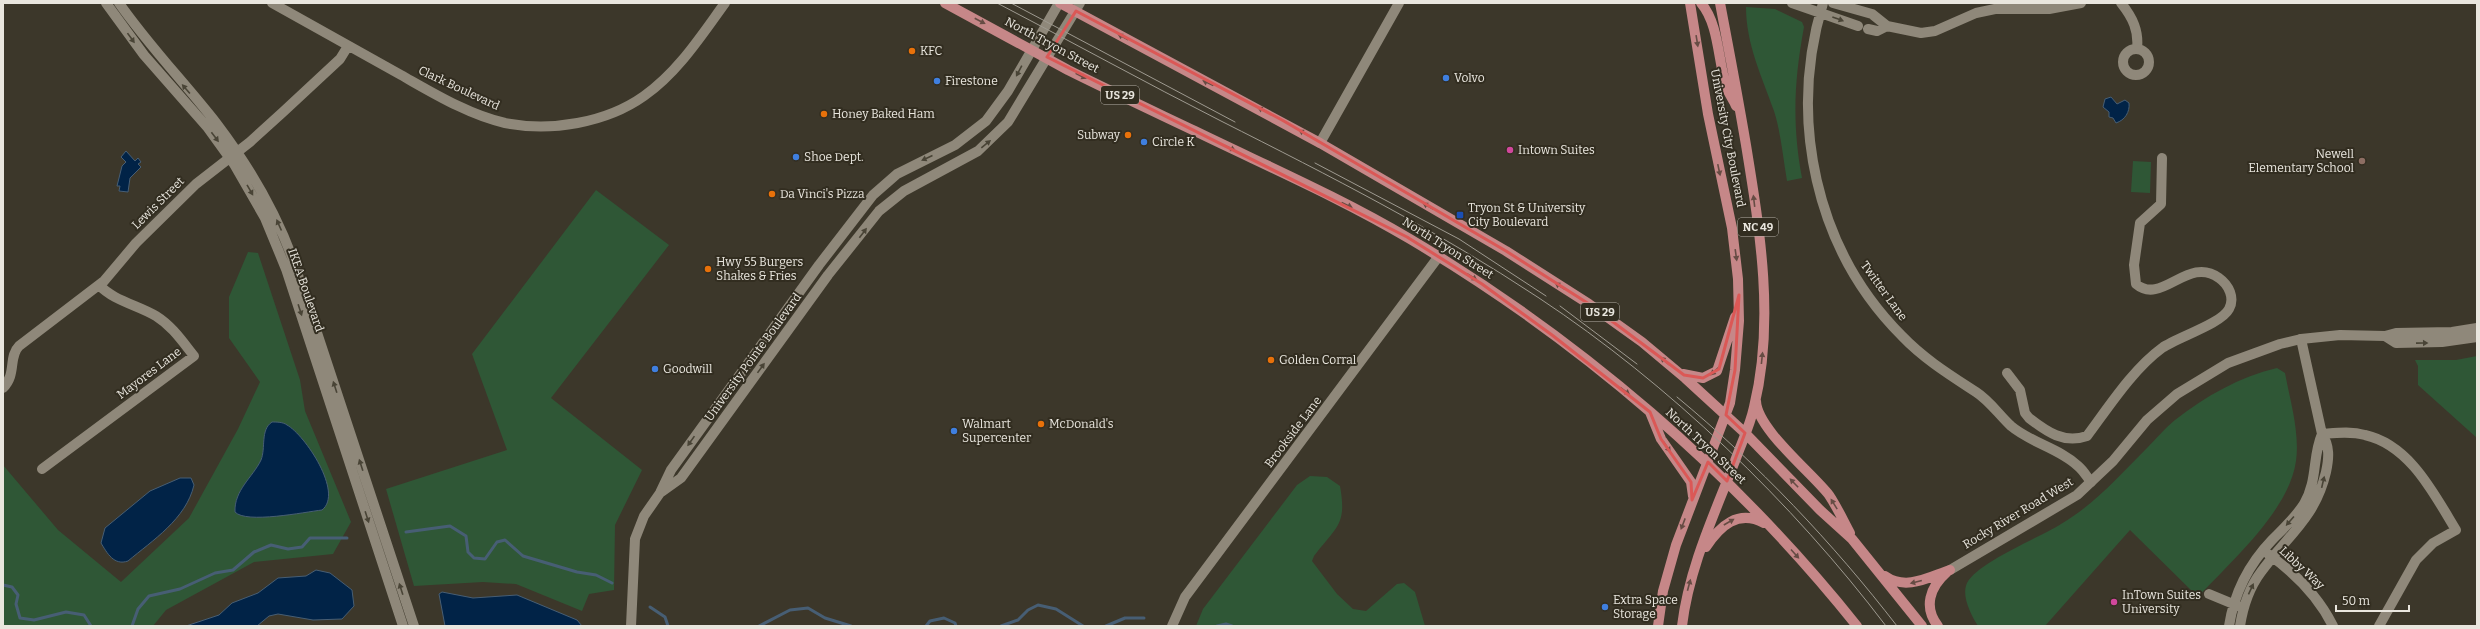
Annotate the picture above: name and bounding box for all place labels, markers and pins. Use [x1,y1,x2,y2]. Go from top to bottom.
place label: KFC [920,44,943,58]
marker: KFC [907,46,917,56]
place label: Volvo [1454,71,1485,85]
marker: Volvo [1441,73,1451,83]
place label: Firestone [945,74,998,88]
marker: Firestone [932,76,942,86]
place label: Honey Baked Ham [832,107,935,121]
marker: Honey Baked Ham [819,109,829,119]
place label: Subway [1077,128,1121,142]
marker: Subway [1123,130,1133,140]
place label: Circle K [1152,135,1195,149]
marker: Circle K [1139,137,1149,147]
place label: Intown Suites [1518,143,1595,157]
marker: Intown Suites [1505,145,1515,155]
place label: Newell Elementary School [2248,147,2355,175]
place label: Shoe Dept. [804,150,864,164]
marker: Shoe Dept. [791,152,801,162]
marker: Newell Elementary School [2357,156,2367,166]
place label: Da Vinci's Pizza [780,187,865,201]
marker: Da Vinci's Pizza [767,189,777,199]
place label: Tryon St & University City Boulevard [1468,201,1586,229]
marker: Tryon St & University City Boulevard [1455,210,1465,220]
place label: Hwy 55 Burgers Shakes & Fries [716,255,803,283]
marker: Hwy 55 Burgers Shakes & Fries [703,264,713,274]
place label: Golden Corral [1279,353,1357,367]
marker: Golden Corral [1266,355,1276,365]
place label: Goodwill [663,362,713,376]
marker: Goodwill [650,364,660,374]
place label: Walmart Supercenter [962,417,1032,445]
place label: McDonald's [1049,417,1114,431]
marker: McDonald's [1036,419,1046,429]
marker: Walmart Supercenter [949,426,959,436]
place label: InTown Suites University [2122,588,2201,616]
place label: Extra Space Storage [1613,593,1678,621]
marker: InTown Suites University [2109,597,2119,607]
marker: Extra Space Storage [1600,602,1610,612]

